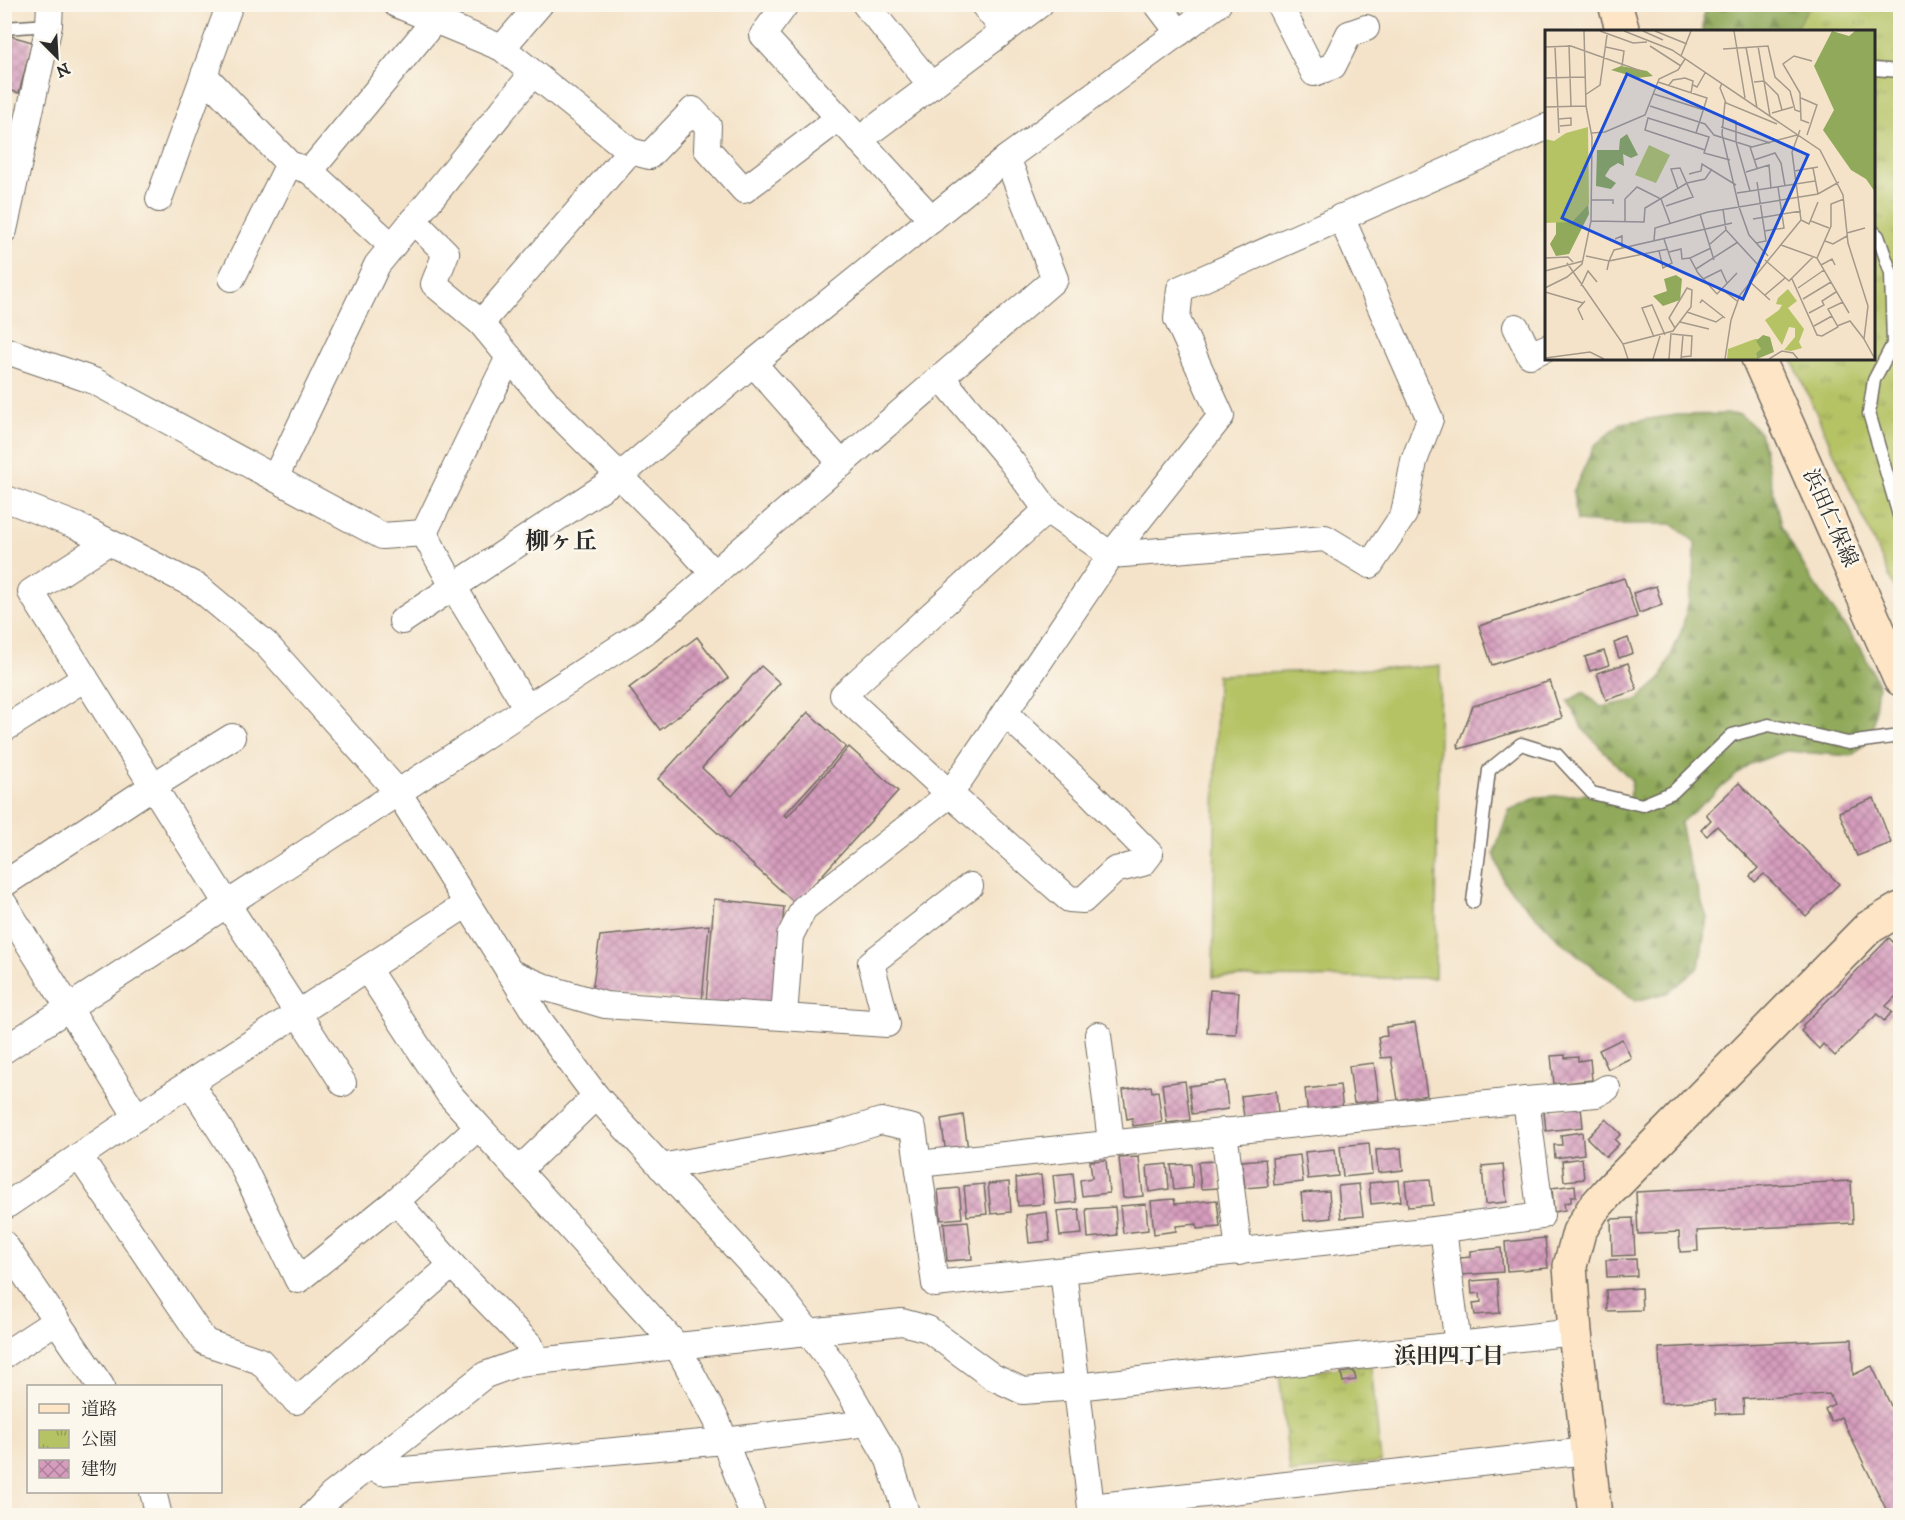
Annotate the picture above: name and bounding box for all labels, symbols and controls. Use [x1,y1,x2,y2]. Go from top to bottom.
north arrow [27,27,87,87]
inset map [1545,30,1875,360]
text: N [53,58,73,82]
street label: 浜田仁保線 [1797,465,1863,571]
district label: 柳ヶ丘 [525,527,597,557]
district label: 浜田四丁目 [1394,1343,1504,1370]
legend [27,1385,222,1493]
text: 道路 [81,1399,117,1421]
text: 公園 [81,1429,117,1451]
text: 建物 [81,1459,117,1481]

